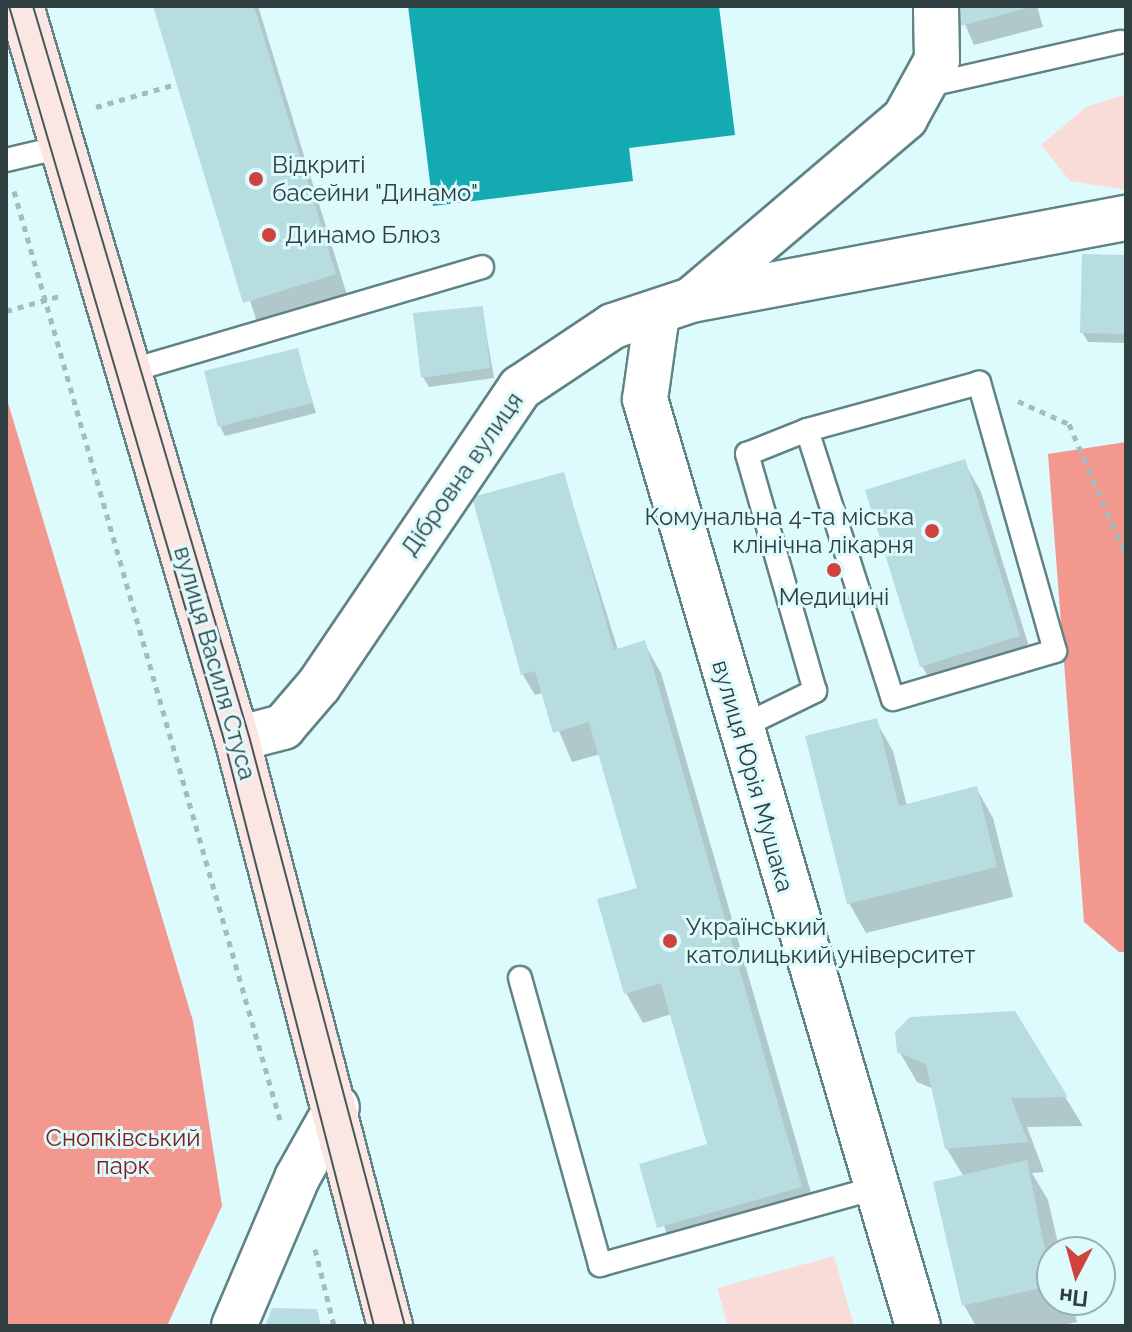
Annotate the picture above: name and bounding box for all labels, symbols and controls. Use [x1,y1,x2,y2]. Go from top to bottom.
place label: Відкриті басейни "Динамо" [272,151,478,207]
marker: Відкриті басейни "Динамо" [247,170,265,188]
place label: Динамо Блюз [285,221,441,249]
marker: Динамо Блюз [260,226,278,244]
street label: Дібровна вулиця [395,387,529,561]
place label: Комунальна 4-та міська клінічна лікарня [645,503,914,559]
marker: Комунальна 4-та міська клінічна лікарня [921,520,943,542]
street label: вулиця Василя Стуса [168,543,262,783]
marker: Медицині [825,561,843,579]
place label: Медицині [779,583,889,611]
street label: вулиця Юрія Мушака [706,657,800,895]
place label: Український католицький університет [686,913,976,969]
marker: Український католицький університет [661,932,679,950]
park label: Снопківський парк [46,1124,200,1180]
north arrow [1036,1236,1116,1316]
text: Пн [1058,1283,1090,1312]

